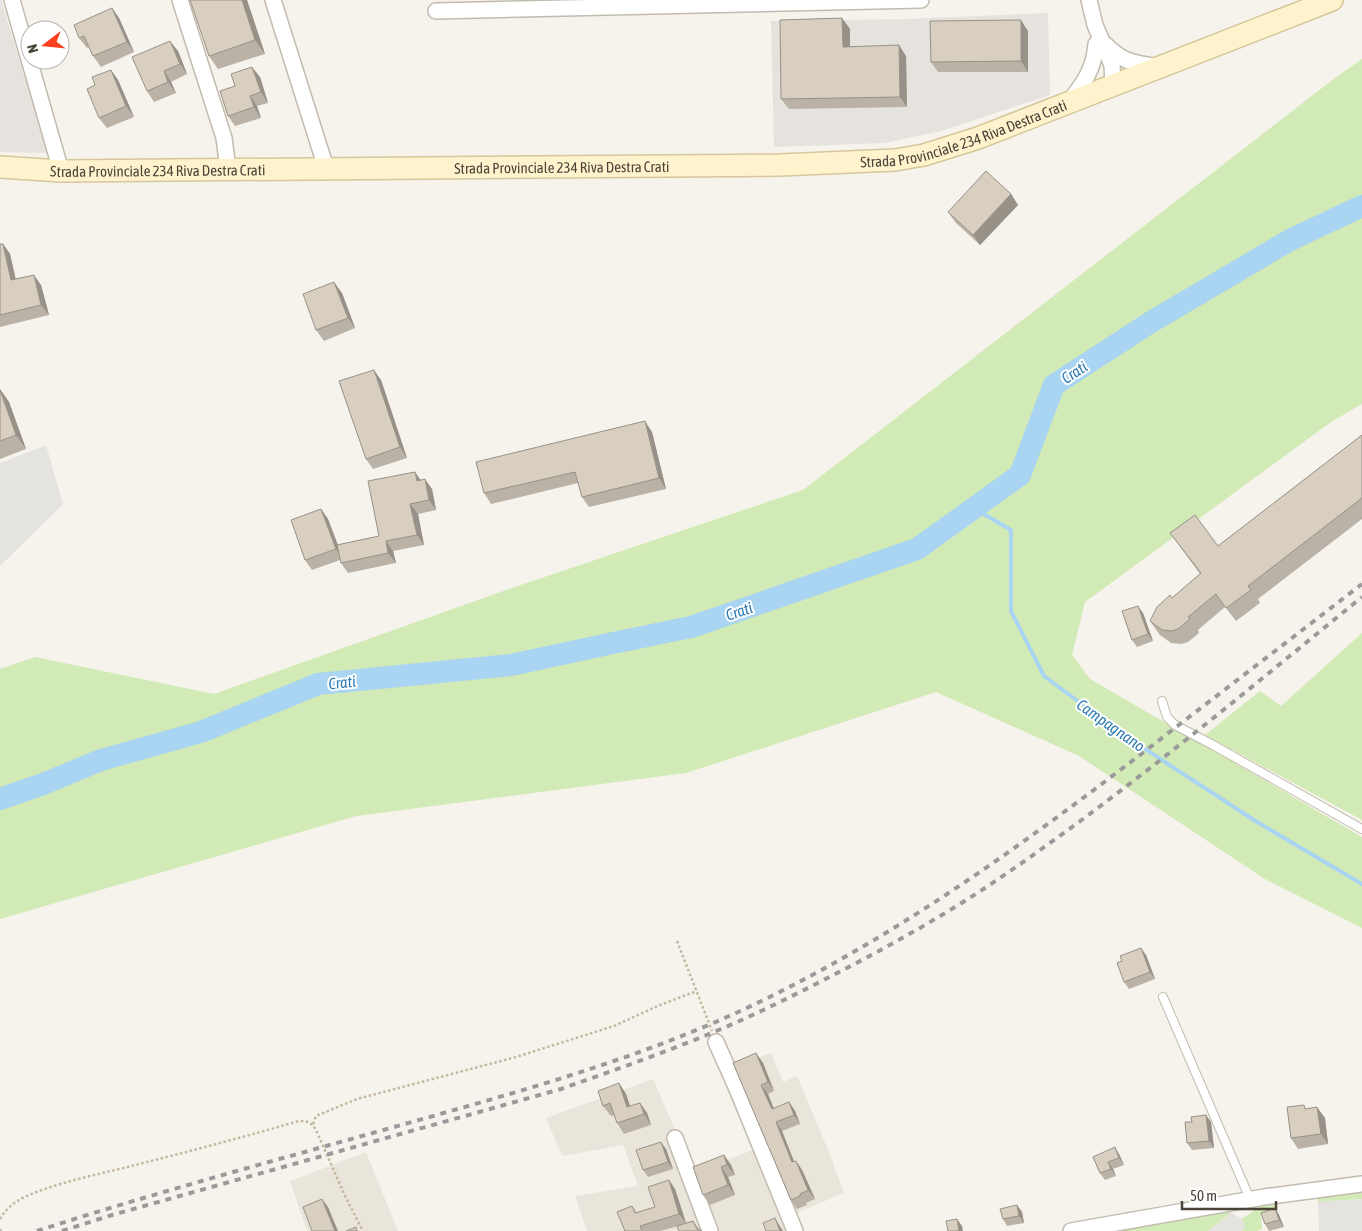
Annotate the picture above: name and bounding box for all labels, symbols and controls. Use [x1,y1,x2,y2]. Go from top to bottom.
north arrow [20,20,70,70]
text: N [24,42,41,55]
street label: Strada Provinciale 234 Riva Destra Crati [860,96,1069,170]
street label: Strada Provinciale 234 Riva Destra Crati [454,157,670,176]
street label: Strada Provinciale 234 Riva Destra Crati [50,161,266,180]
water label: Crati [1058,357,1091,387]
water label: Crati [723,598,755,624]
water label: Crati [328,672,357,692]
water label: Campagnano [1073,695,1149,756]
scale bar [1182,1178,1276,1210]
text: 50 m [1190,1187,1217,1204]

